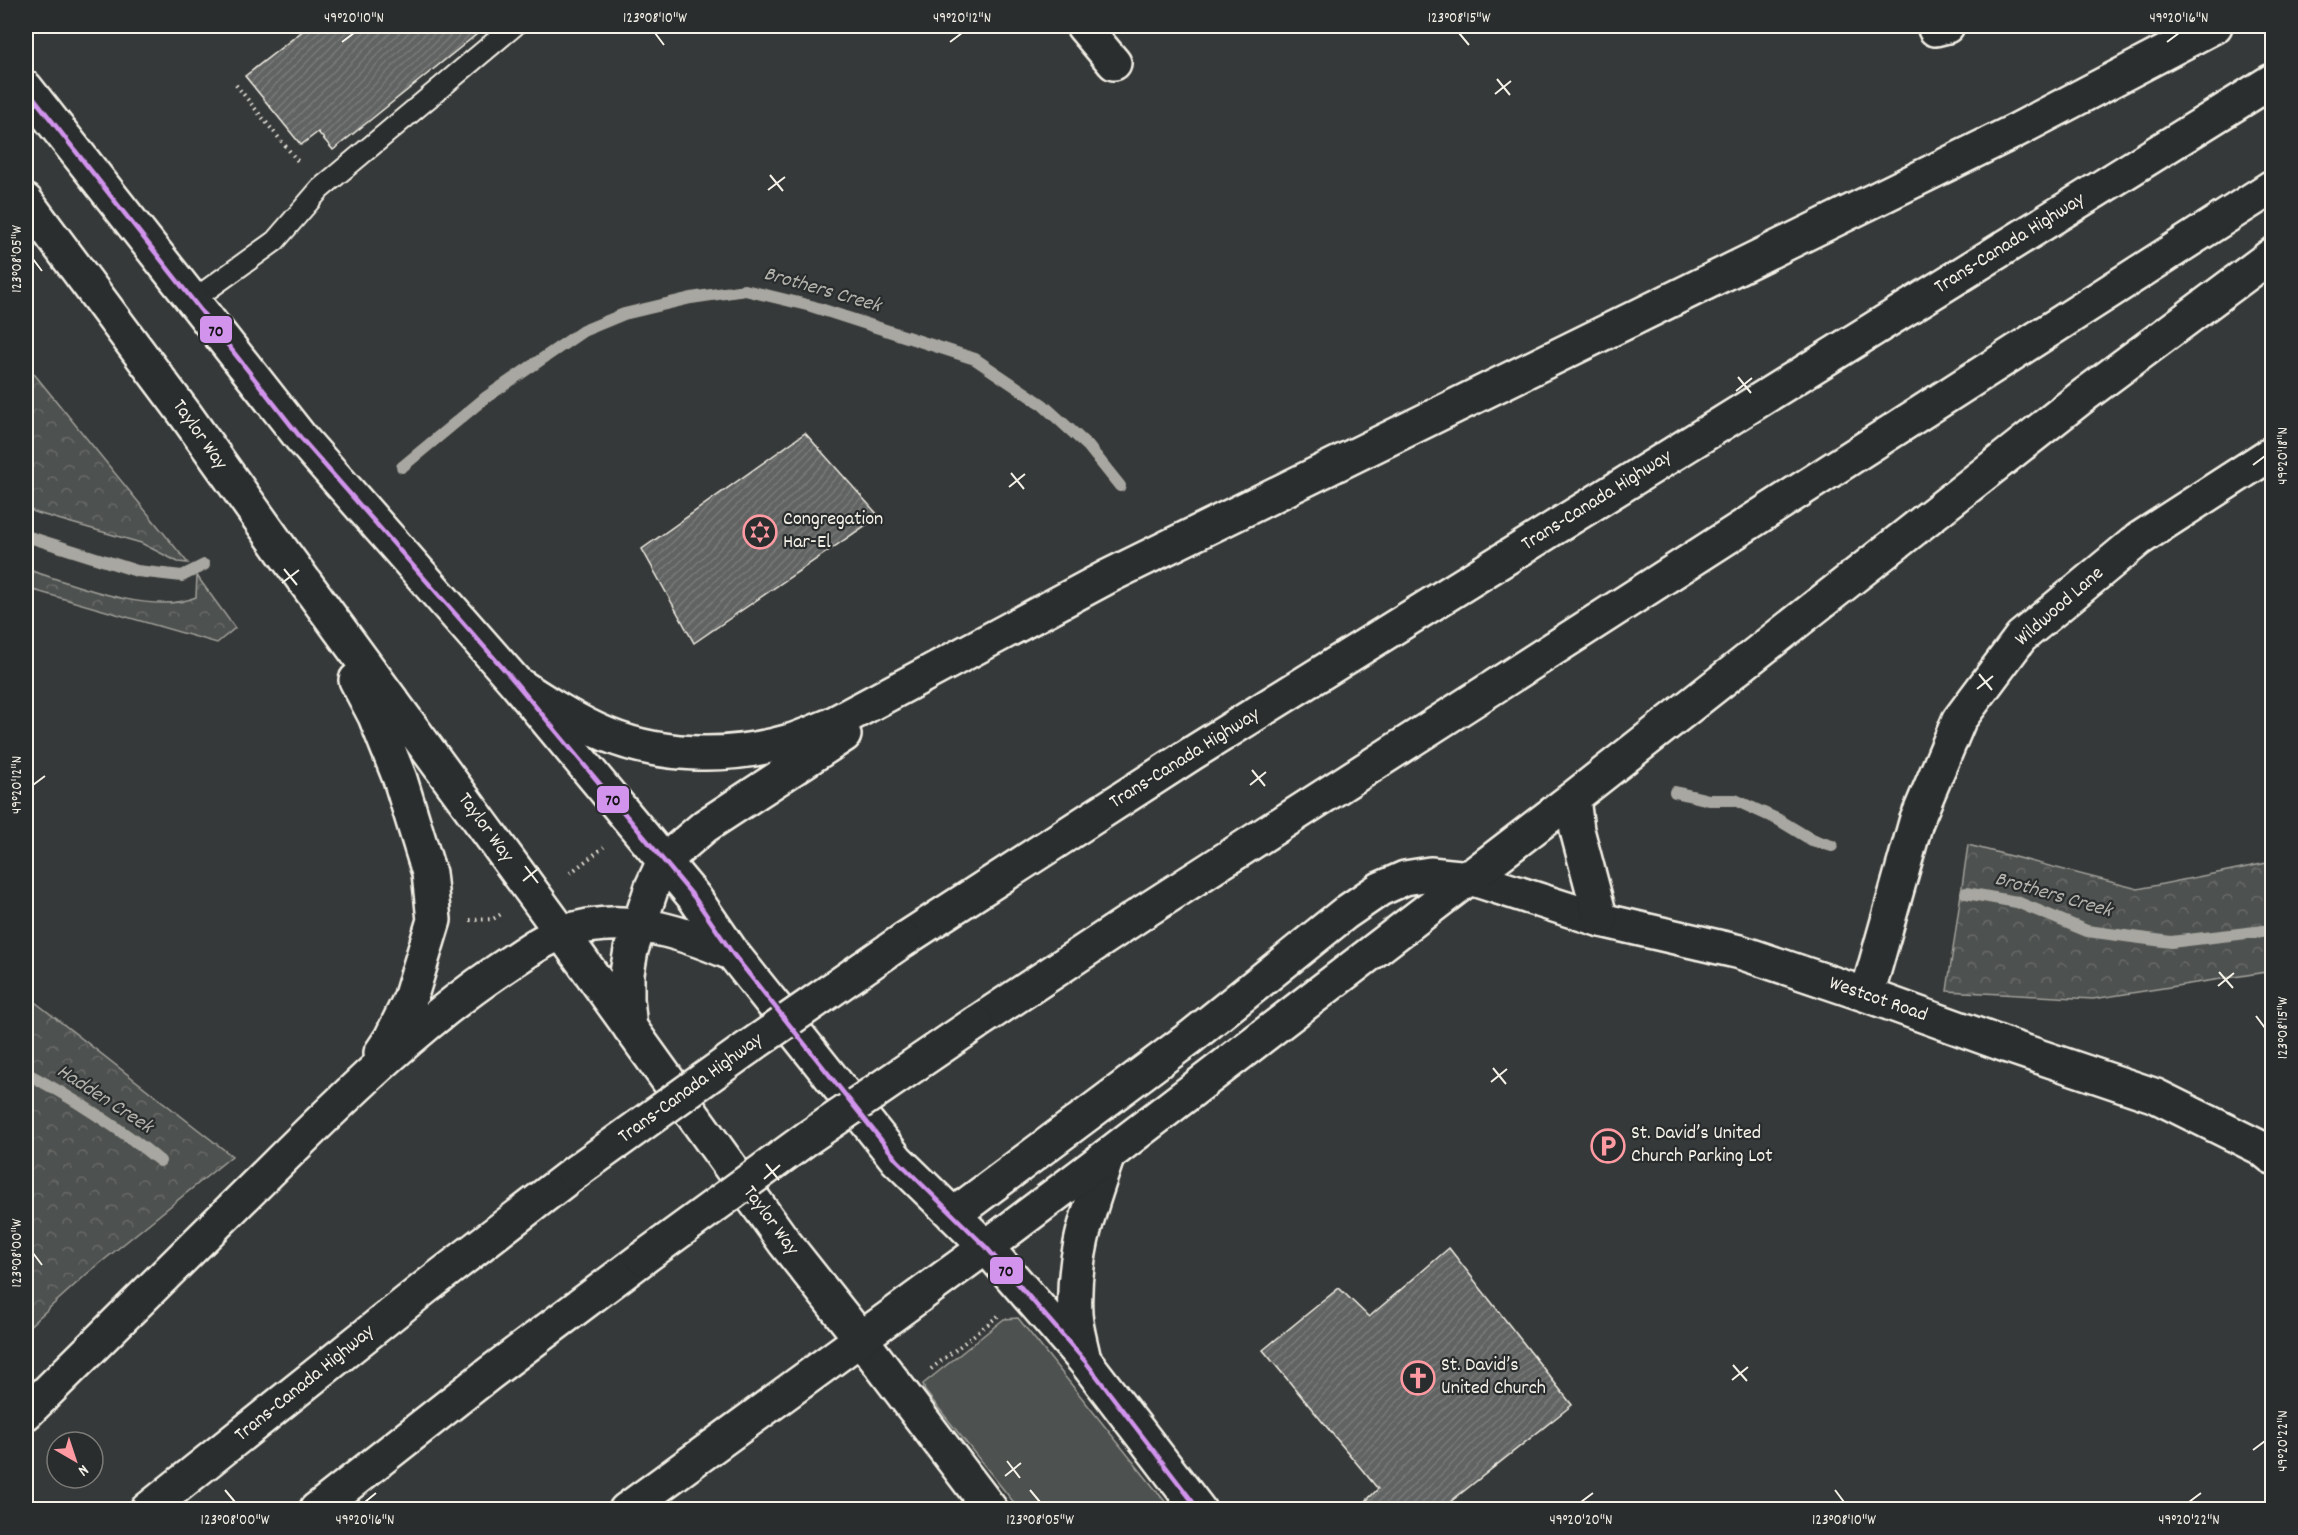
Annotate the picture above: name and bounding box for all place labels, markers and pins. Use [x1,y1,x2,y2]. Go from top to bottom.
place label: Congregation Har-El [783,506,883,557]
synagogue icon: Congregation Har-El [742,514,778,550]
place label: St. David’s United Church Parking Lot [1631,1120,1773,1171]
parking icon: St. David’s United Church Parking Lot [1590,1128,1626,1164]
place label: St. David’s United Church [1441,1352,1546,1403]
church icon: St. David’s United Church [1400,1360,1436,1396]

